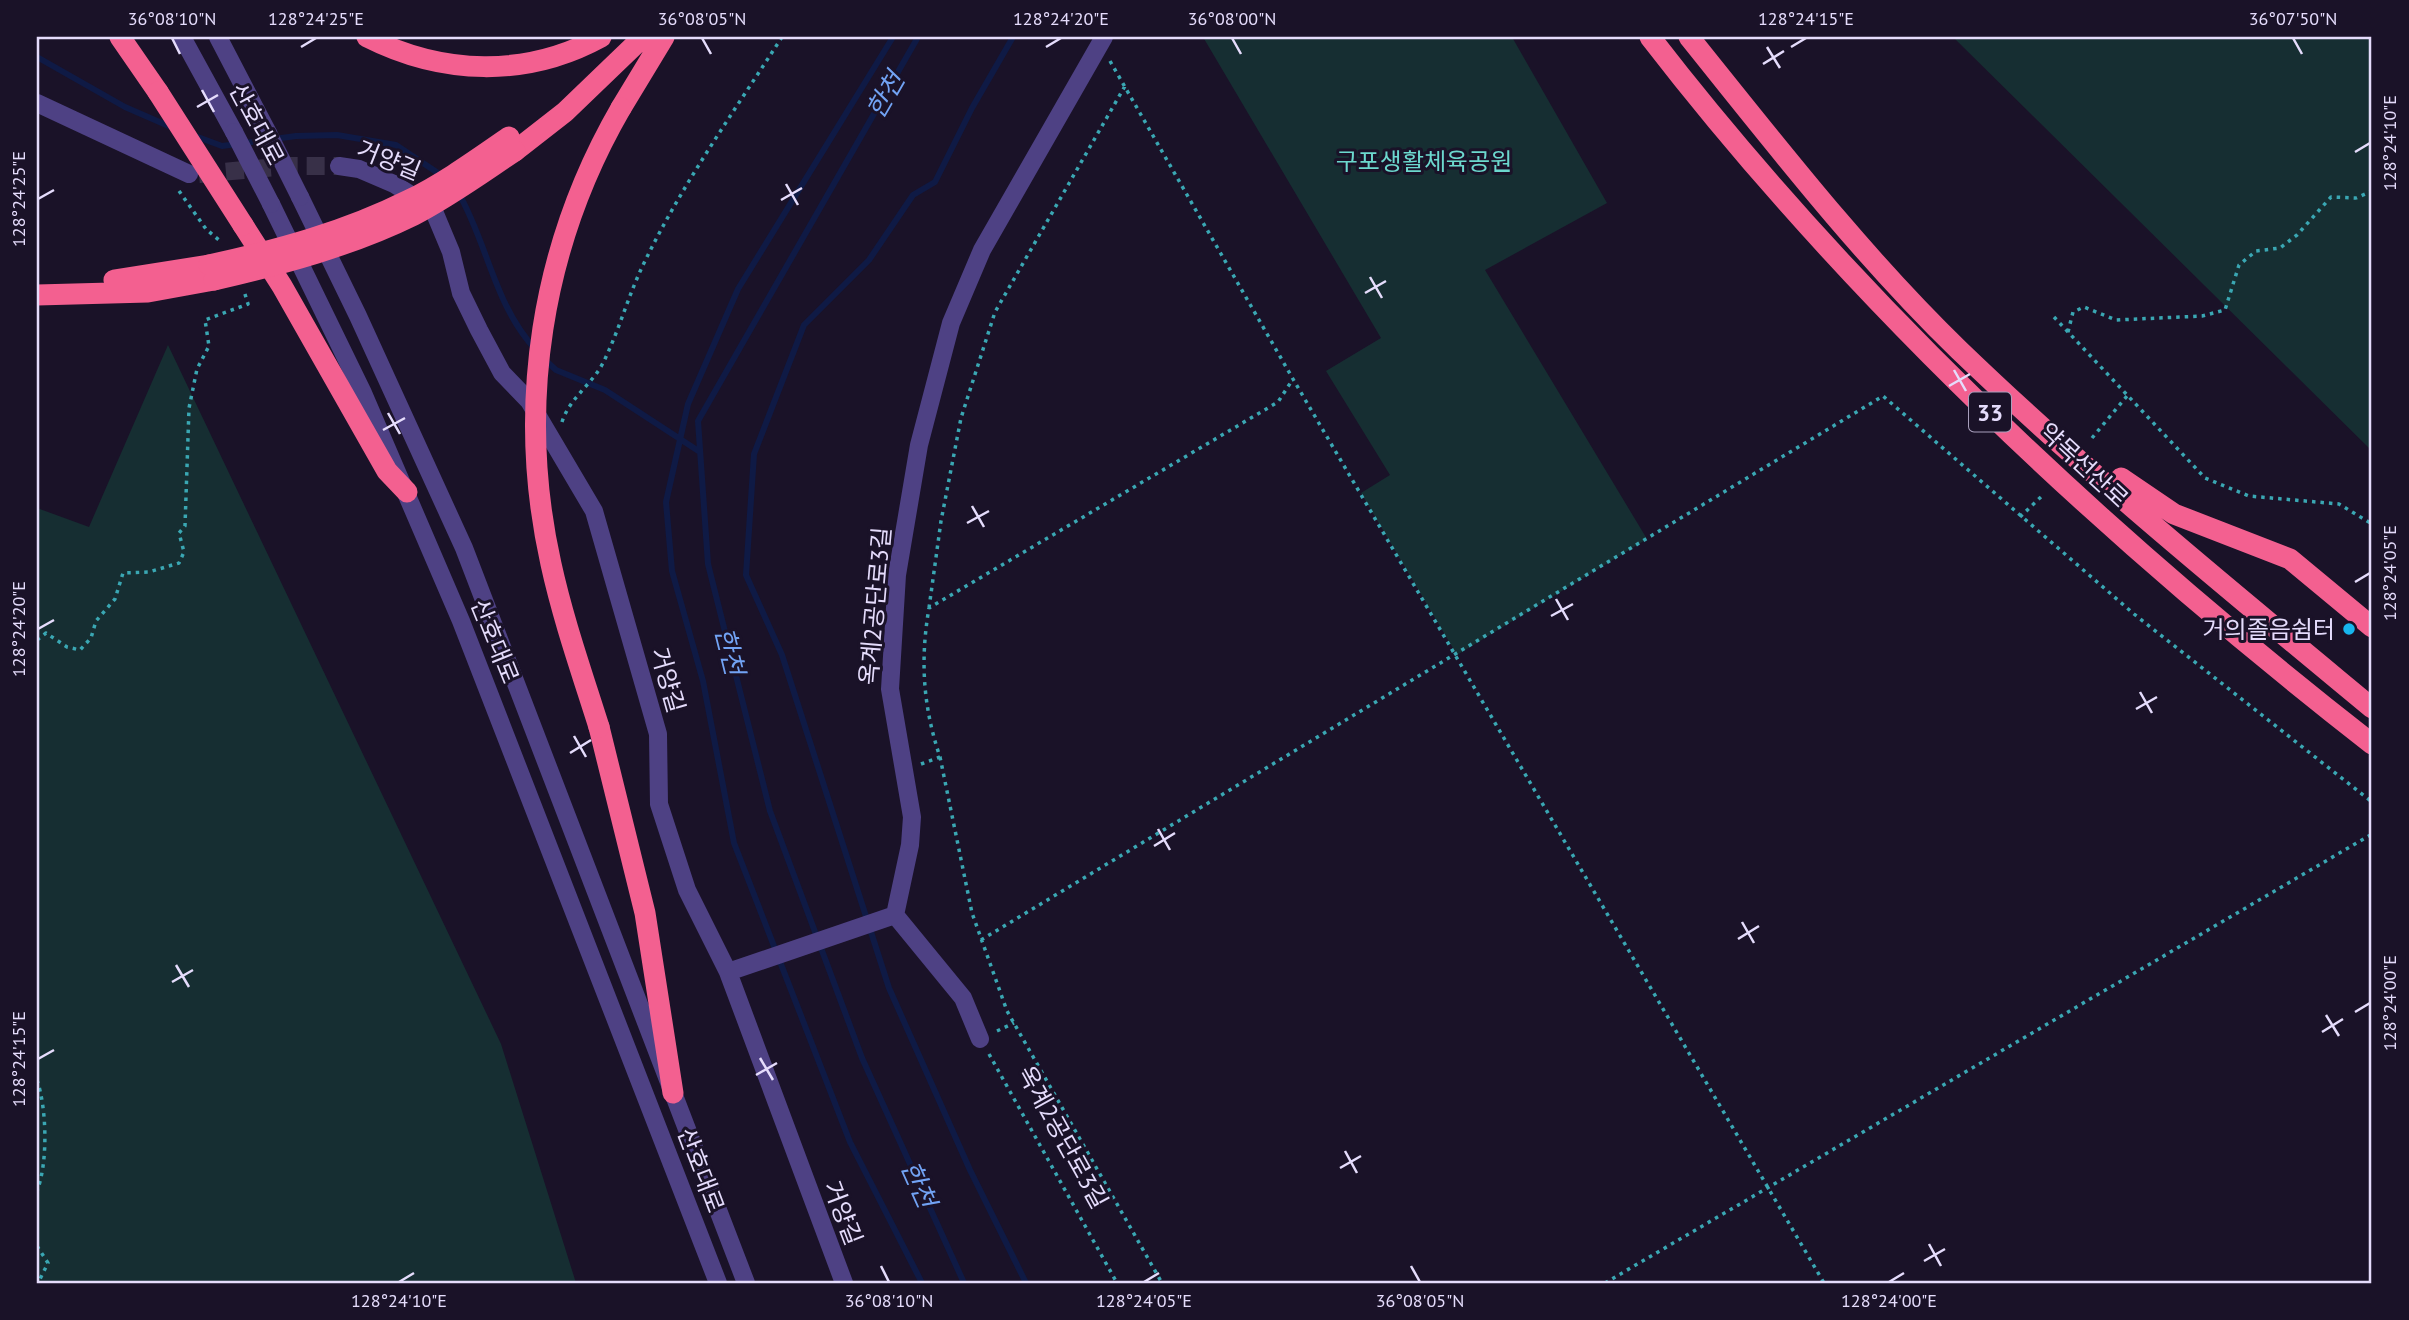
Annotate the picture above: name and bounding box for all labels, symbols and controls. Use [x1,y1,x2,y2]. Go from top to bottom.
text: 36°08'10"N [128,7,216,30]
text: 128°24'25"E [268,7,364,30]
text: 36°08'05"N [658,7,746,30]
text: 128°24'20"E [1013,7,1109,30]
text: 36°08'00"N [1188,7,1276,30]
text: 128°24'15"E [1758,7,1854,30]
text: 36°07'50"N [2249,7,2337,30]
water label: 한천 [859,63,913,124]
street label: 산호대로 [223,78,291,170]
text: 128°24'10"E [2378,95,2401,191]
street label: 거양길 [352,133,426,187]
park label: 구포생활체육공원 [1336,146,1512,177]
text: 128°24'25"E [7,151,30,247]
road number: 33 [1969,392,2011,432]
street label: 약목선산로 [2033,416,2135,514]
text: 128°24'05"E [2378,525,2401,621]
street label: 옥계2공단로3길 [853,526,897,686]
text: 128°24'20"E [7,581,30,677]
street label: 산호대로 [464,594,526,688]
place label: 거의졸음쉼터 [2203,614,2335,645]
marker: 거의졸음쉼터 [2341,621,2357,637]
water label: 한천 [708,624,753,681]
street label: 거양길 [644,644,692,716]
text: 128°24'00"E [2378,955,2401,1051]
text: 128°24'15"E [7,1011,30,1107]
street label: 옥계2공단로3길 [1011,1060,1115,1214]
street label: 산호대로 [671,1123,731,1217]
water label: 한천 [894,1155,945,1215]
street label: 거양길 [817,1177,869,1249]
text: 128°24'10"E [351,1289,447,1312]
text: 36°08'10"N [845,1289,933,1312]
text: 128°24'05"E [1096,1289,1192,1312]
text: 36°08'05"N [1376,1289,1464,1312]
text: 128°24'00"E [1841,1289,1937,1312]

